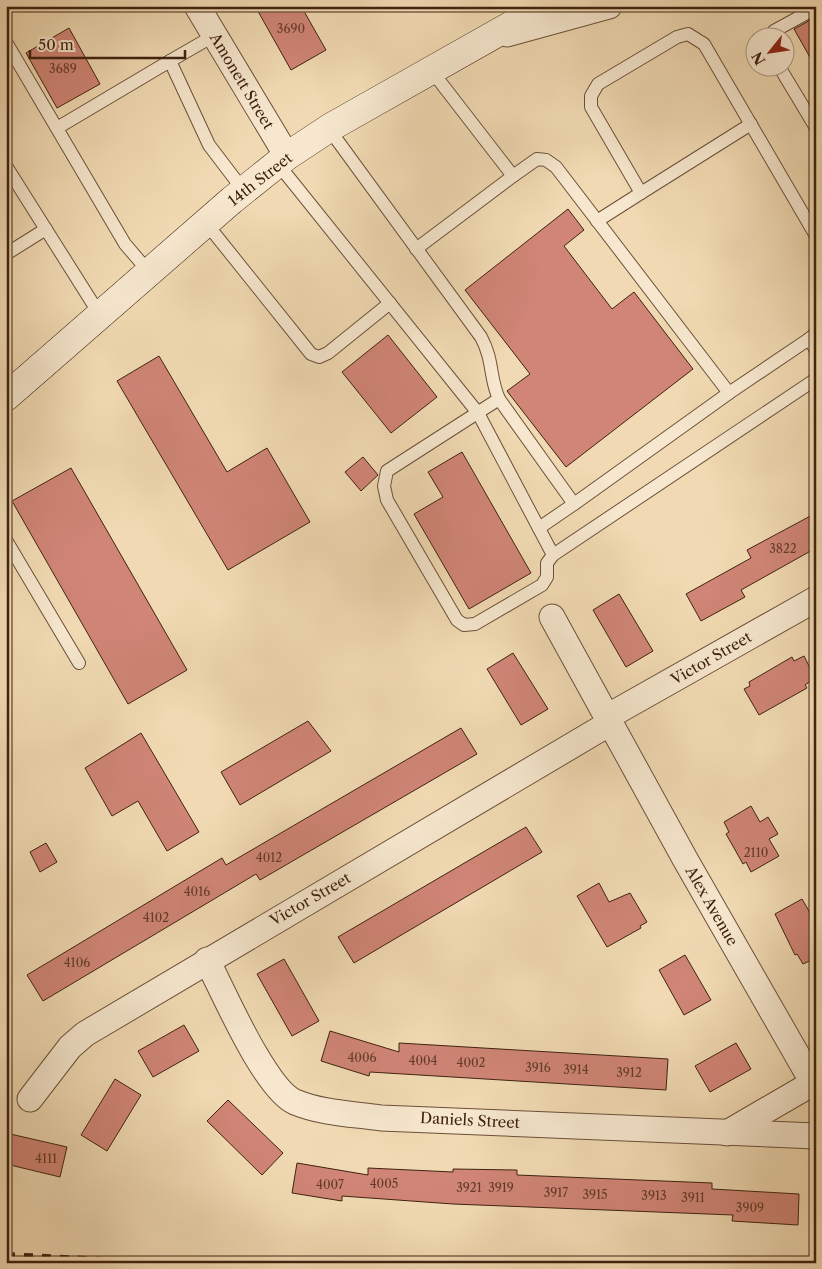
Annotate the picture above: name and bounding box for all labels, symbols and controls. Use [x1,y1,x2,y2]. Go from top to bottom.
house number: 3690 [277,21,305,36]
scale bar [30,28,185,60]
street label: Amonett Street [205,28,279,133]
north arrow [744,28,794,78]
text: 50 m [38,35,74,54]
text: N [748,49,770,68]
house number: 3689 [49,61,77,76]
street label: 14th Street [224,148,296,210]
house number: 3822 [769,541,797,556]
street label: Victor Street [666,627,755,689]
house number: 2110 [744,845,768,860]
house number: 4012 [256,850,282,865]
street label: Alex Avenue [681,862,742,949]
street label: Victor Street [265,868,354,930]
house number: 4016 [184,884,210,899]
house number: 4102 [143,910,169,925]
house number: 4106 [64,955,90,970]
house number: 4006 [347,1050,377,1065]
house number: 4004 [408,1053,438,1068]
house number: 4002 [456,1055,486,1070]
house number: 3916 [525,1060,551,1075]
house number: 3914 [563,1062,589,1077]
house number: 3912 [616,1065,642,1080]
street label: Daniels Street [420,1108,521,1132]
house number: 4111 [35,1151,57,1166]
house number: 4005 [370,1176,398,1191]
house number: 4007 [316,1177,344,1192]
house number: 3921 [456,1180,482,1195]
house number: 3919 [488,1180,514,1195]
house number: 3917 [544,1185,568,1200]
house number: 3915 [582,1187,608,1202]
house number: 3913 [641,1188,667,1203]
house number: 3911 [681,1190,705,1205]
house number: 3909 [736,1200,764,1215]

